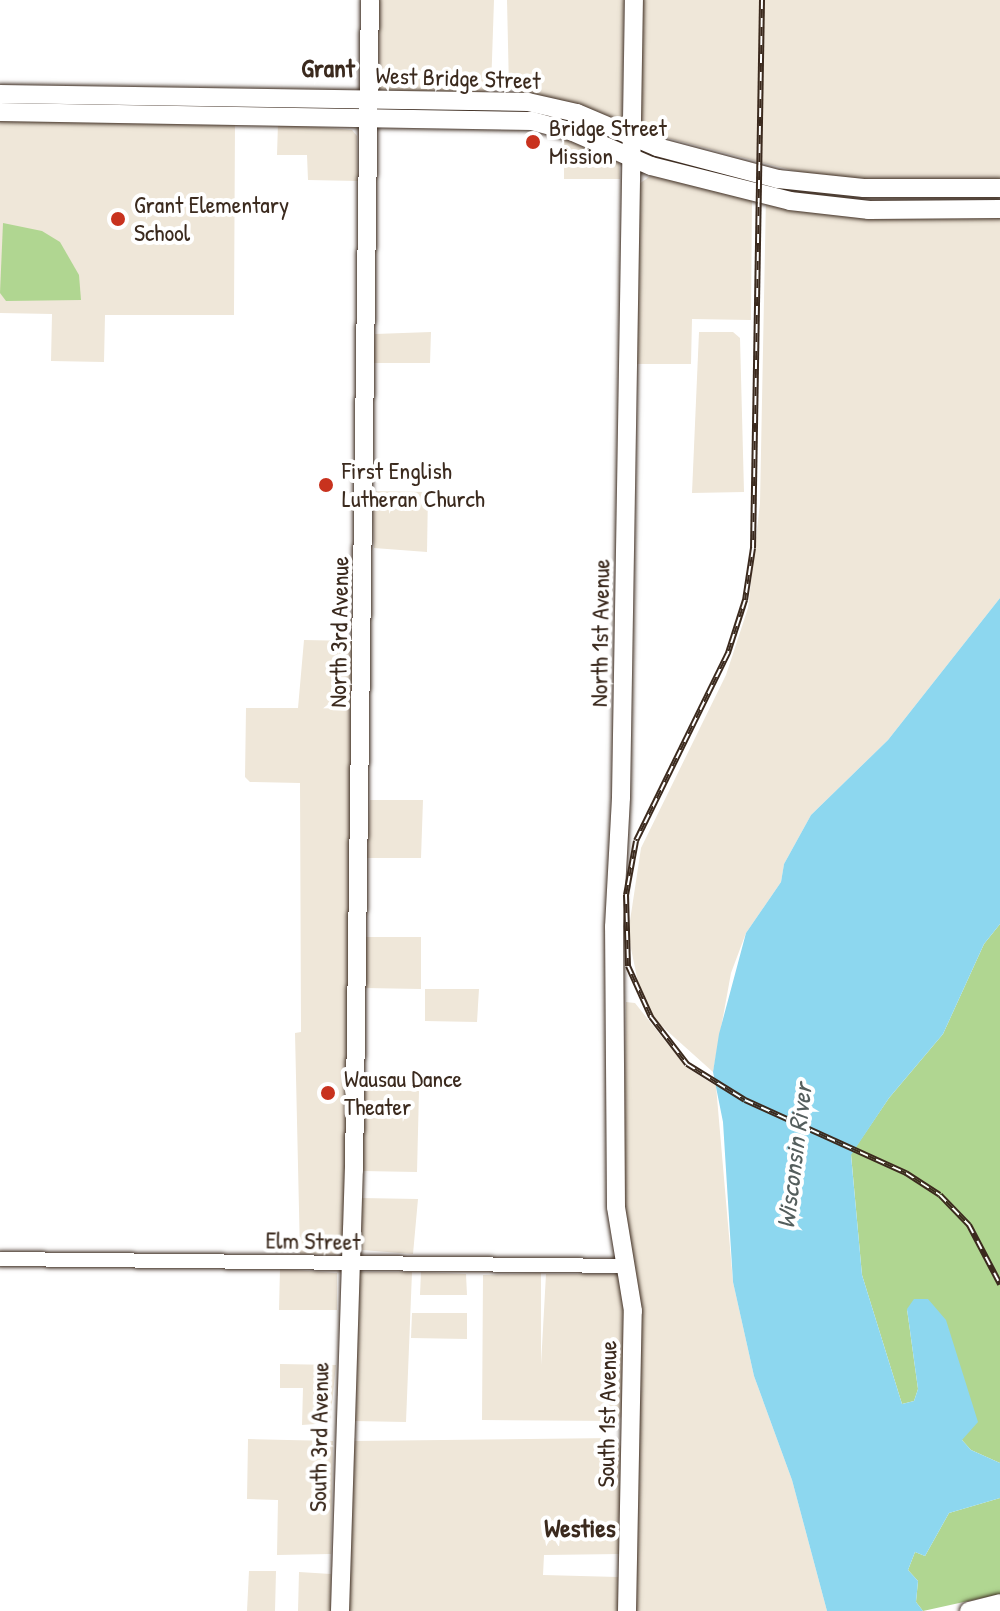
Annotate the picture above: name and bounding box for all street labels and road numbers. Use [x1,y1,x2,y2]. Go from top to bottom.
street label: West Bridge Street [375,61,541,95]
street label: North 3rd Avenue [323,556,355,708]
street label: North 1st Avenue [584,559,616,707]
street label: Elm Street [265,1226,361,1256]
street label: South 1st Avenue [591,1340,623,1488]
street label: South 3rd Avenue [303,1362,335,1512]

